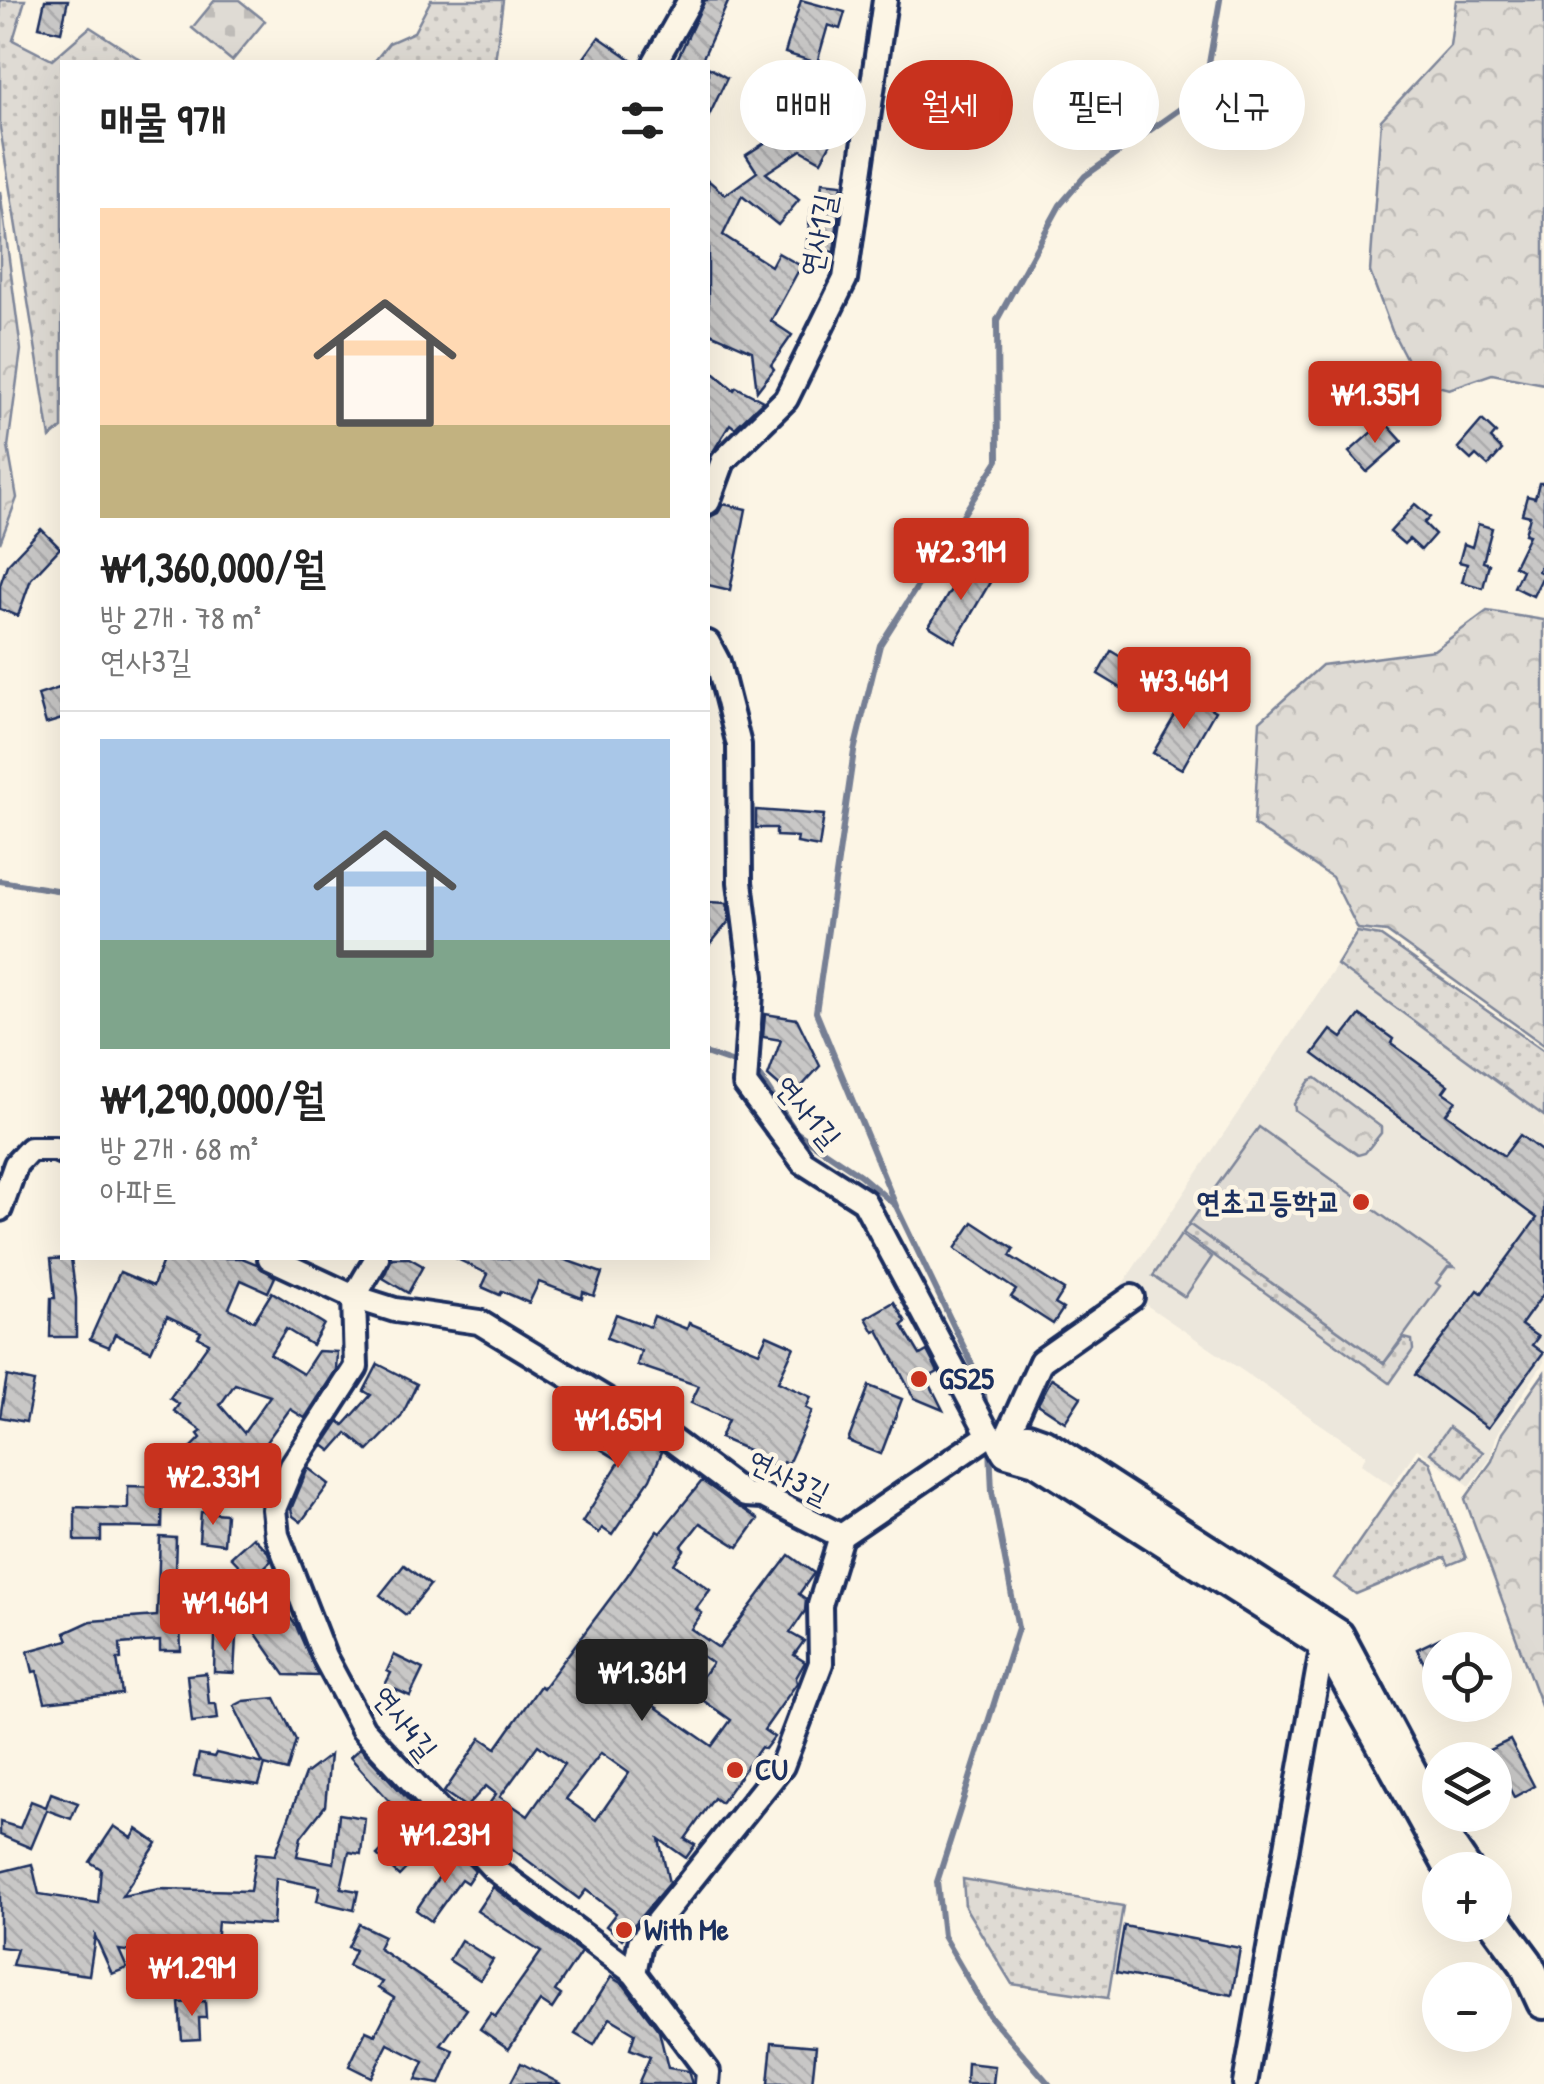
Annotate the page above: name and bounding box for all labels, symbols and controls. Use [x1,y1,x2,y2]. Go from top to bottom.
chip: 매매 [740,60,866,150]
chip: 월세 [886,60,1013,150]
chip: 필터 [1033,60,1159,150]
chip: 신규 [1179,60,1305,150]
text: 매물 9개 [100,91,226,148]
icon: filters [615,93,670,148]
street label: 연사1길 [789,190,845,280]
icon: home [295,273,475,453]
pin: ₩1.35M [1294,361,1456,446]
text: ₩1.35M [1330,372,1420,415]
pin: ₩2.31M [880,518,1042,603]
text: ₩2.31M [916,529,1006,572]
text: ₩1,360,000/월 [100,538,326,595]
text: 방 2개 · 78 m² [100,596,261,639]
text: 연사3길 [100,639,192,682]
pin: ₩3.46M [1103,647,1265,732]
text: ₩3.46M [1140,658,1228,701]
icon: home [295,804,475,984]
street label: 연사1길 [767,1067,851,1156]
text: ₩1,290,000/월 [100,1069,325,1126]
text: 방 2개 · 68 m² [100,1127,258,1170]
text: 아파트 [100,1170,177,1213]
place label: 연초고등학교 [1196,1181,1341,1221]
marker: 연초고등학교 [1350,1191,1372,1213]
place label: GS25 [939,1358,994,1398]
marker: GS25 [908,1368,930,1390]
pin: ₩1.65M [537,1386,699,1471]
text: ₩1.65M [574,1397,662,1440]
street label: 연사3길 [742,1439,837,1513]
pin: ₩2.33M [132,1443,294,1528]
text: ₩2.33M [166,1454,260,1497]
pin: ₩1.46M [144,1569,306,1654]
text: ₩1.46M [182,1580,268,1623]
map controls [1422,1632,1512,2052]
button: locate [1422,1632,1512,1722]
pin: ₩1.36M [561,1639,723,1724]
text: ₩1.36M [598,1650,686,1693]
street label: 연사4길 [364,1677,447,1768]
button: layers [1422,1742,1512,1832]
place label: CU [755,1749,788,1789]
marker: CU [724,1759,746,1781]
pin: ₩1.23M [364,1801,526,1886]
text: ₩1.23M [400,1812,490,1855]
button: + [1422,1852,1512,1942]
place label: With Me [644,1909,729,1949]
marker: With Me [613,1919,635,1941]
pin: ₩1.29M [111,1934,273,2019]
text: ₩1.29M [148,1945,236,1988]
button: − [1422,1962,1512,2052]

